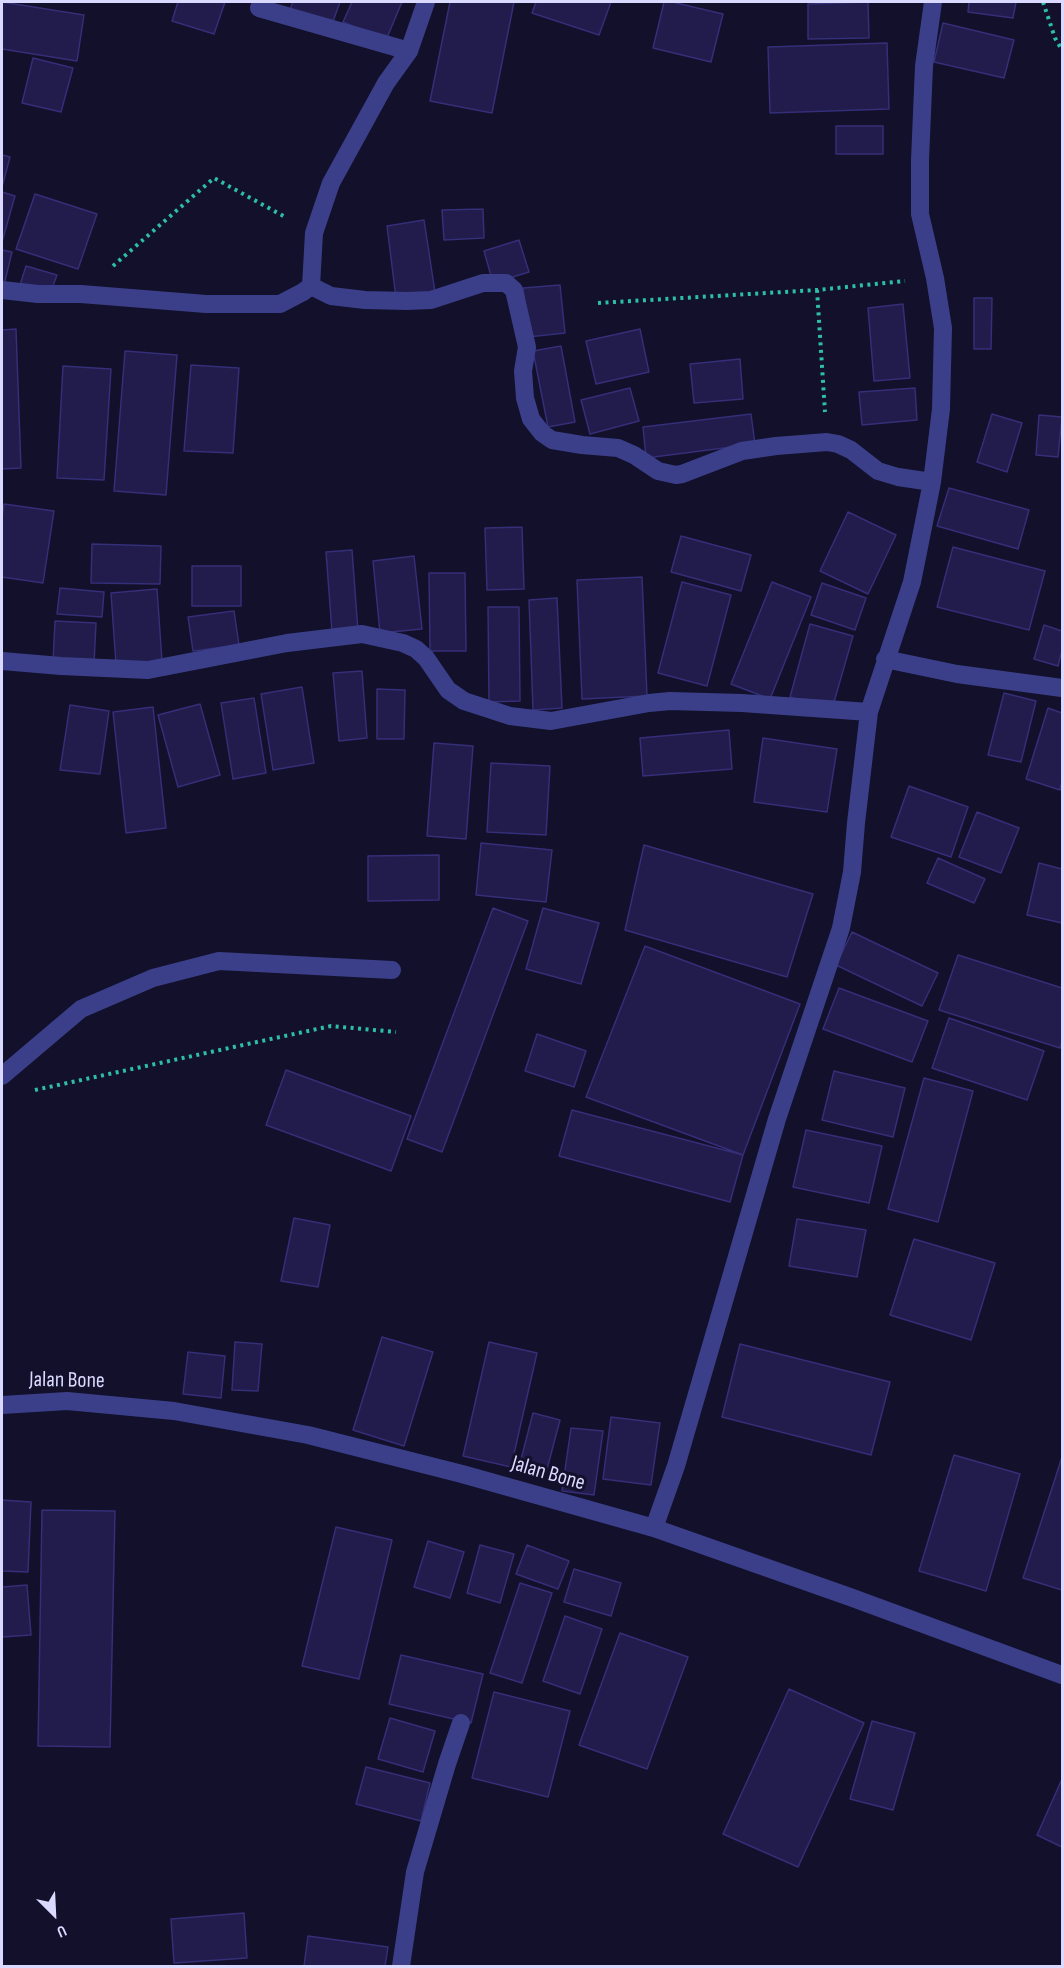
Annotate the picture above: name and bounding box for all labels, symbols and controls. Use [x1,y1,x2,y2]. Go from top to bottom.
street label: Jalan Bone [29,1367,105,1395]
street label: Jalan Bone [508,1451,588,1497]
north arrow [24,1884,84,1944]
text: U [54,1921,69,1941]

